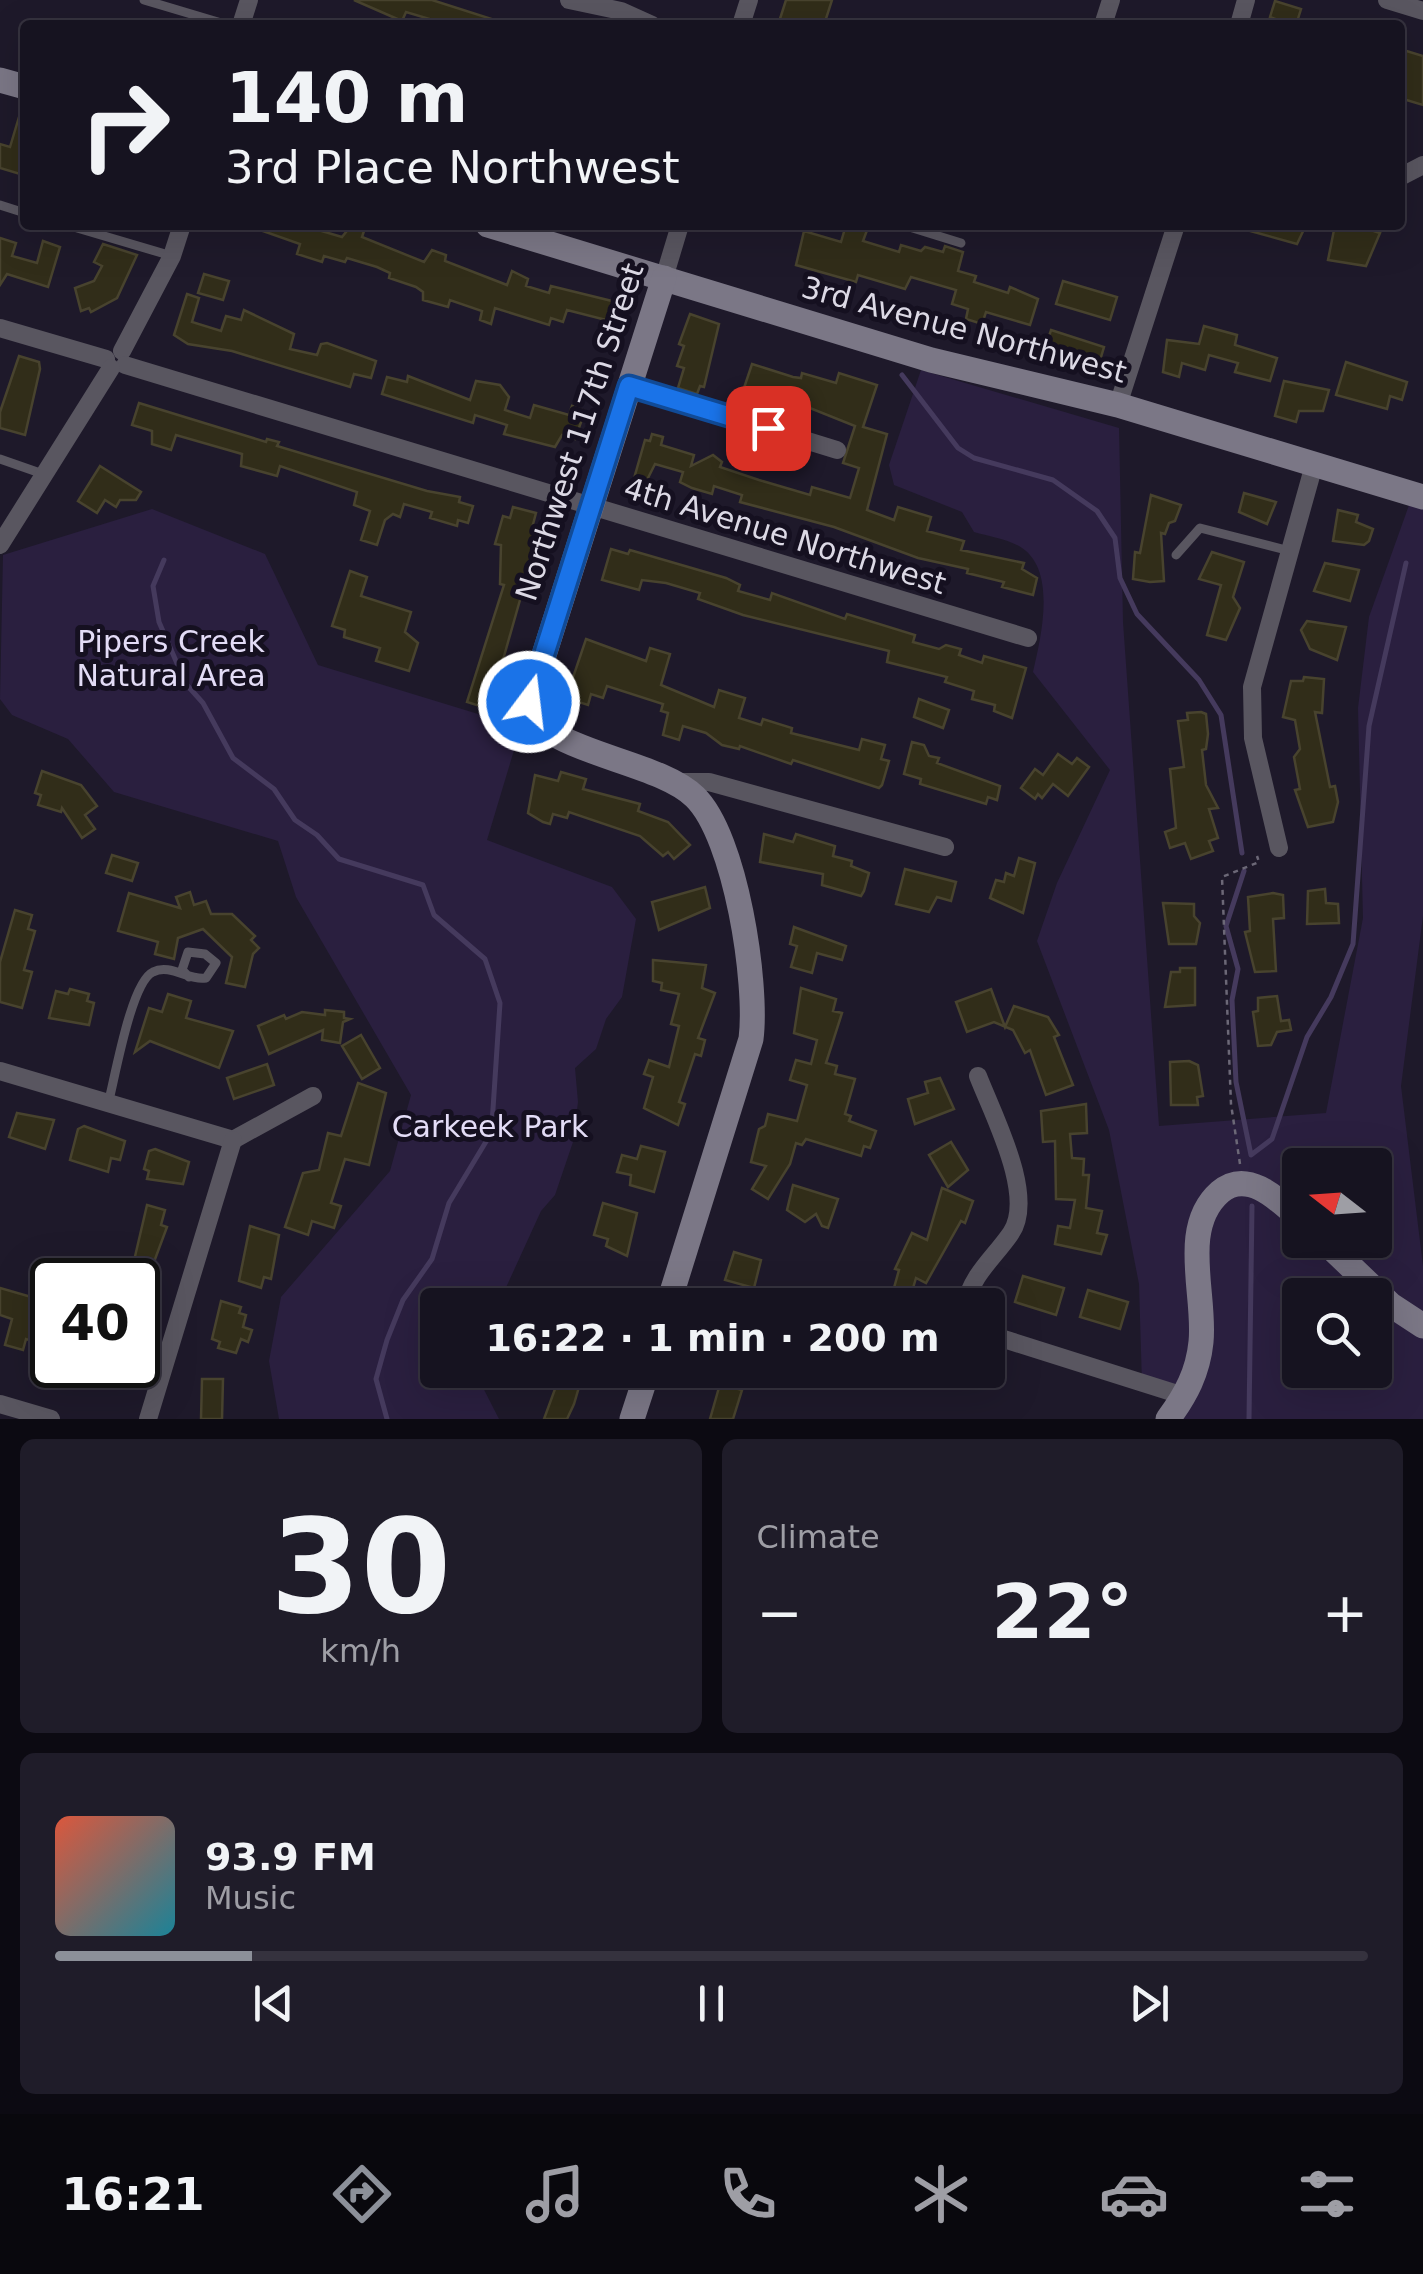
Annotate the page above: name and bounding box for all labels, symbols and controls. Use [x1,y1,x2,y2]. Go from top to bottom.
text: 140 m [225,57,468,139]
icon: right [60,60,190,190]
text: 3rd Place Northwest [225,141,680,194]
street label: Northwest 117th Street [508,259,651,605]
street label: 3rd Avenue Northwest [798,269,1131,390]
pin [726,386,811,471]
icon: arrive [741,401,796,456]
street label: 4th Avenue Northwest [620,470,951,601]
park label: Pipers Creek Natural Area [76,624,266,693]
position arrow [477,650,581,754]
park label: Carkeek Park [392,1109,589,1144]
north arrow [1282,1148,1392,1258]
map controls [1282,1148,1392,1388]
speed limit sign: 40 [30,1258,160,1388]
button: search [1282,1278,1392,1388]
text: 16:22 · 1 min · 200 m [485,1316,940,1360]
text: 30 [270,1491,451,1643]
text: Climate [757,1518,880,1556]
text: 22° [991,1568,1133,1656]
text: − [757,1581,803,1645]
text: + [1322,1581,1368,1645]
text: km/h [320,1632,401,1670]
text: 93.9 FM [205,1835,376,1879]
text: Music [205,1879,296,1917]
icon: previous [246,1976,301,2031]
icon: pause [684,1976,739,2031]
icon: next [1122,1976,1177,2031]
icon: directions [327,2159,397,2229]
icon: music [520,2159,590,2229]
icon: phone [713,2159,783,2229]
icon: climate [906,2159,976,2229]
icon: car [1099,2159,1169,2229]
icon: filters [1292,2159,1362,2229]
text: 16:21 [61,2168,205,2221]

